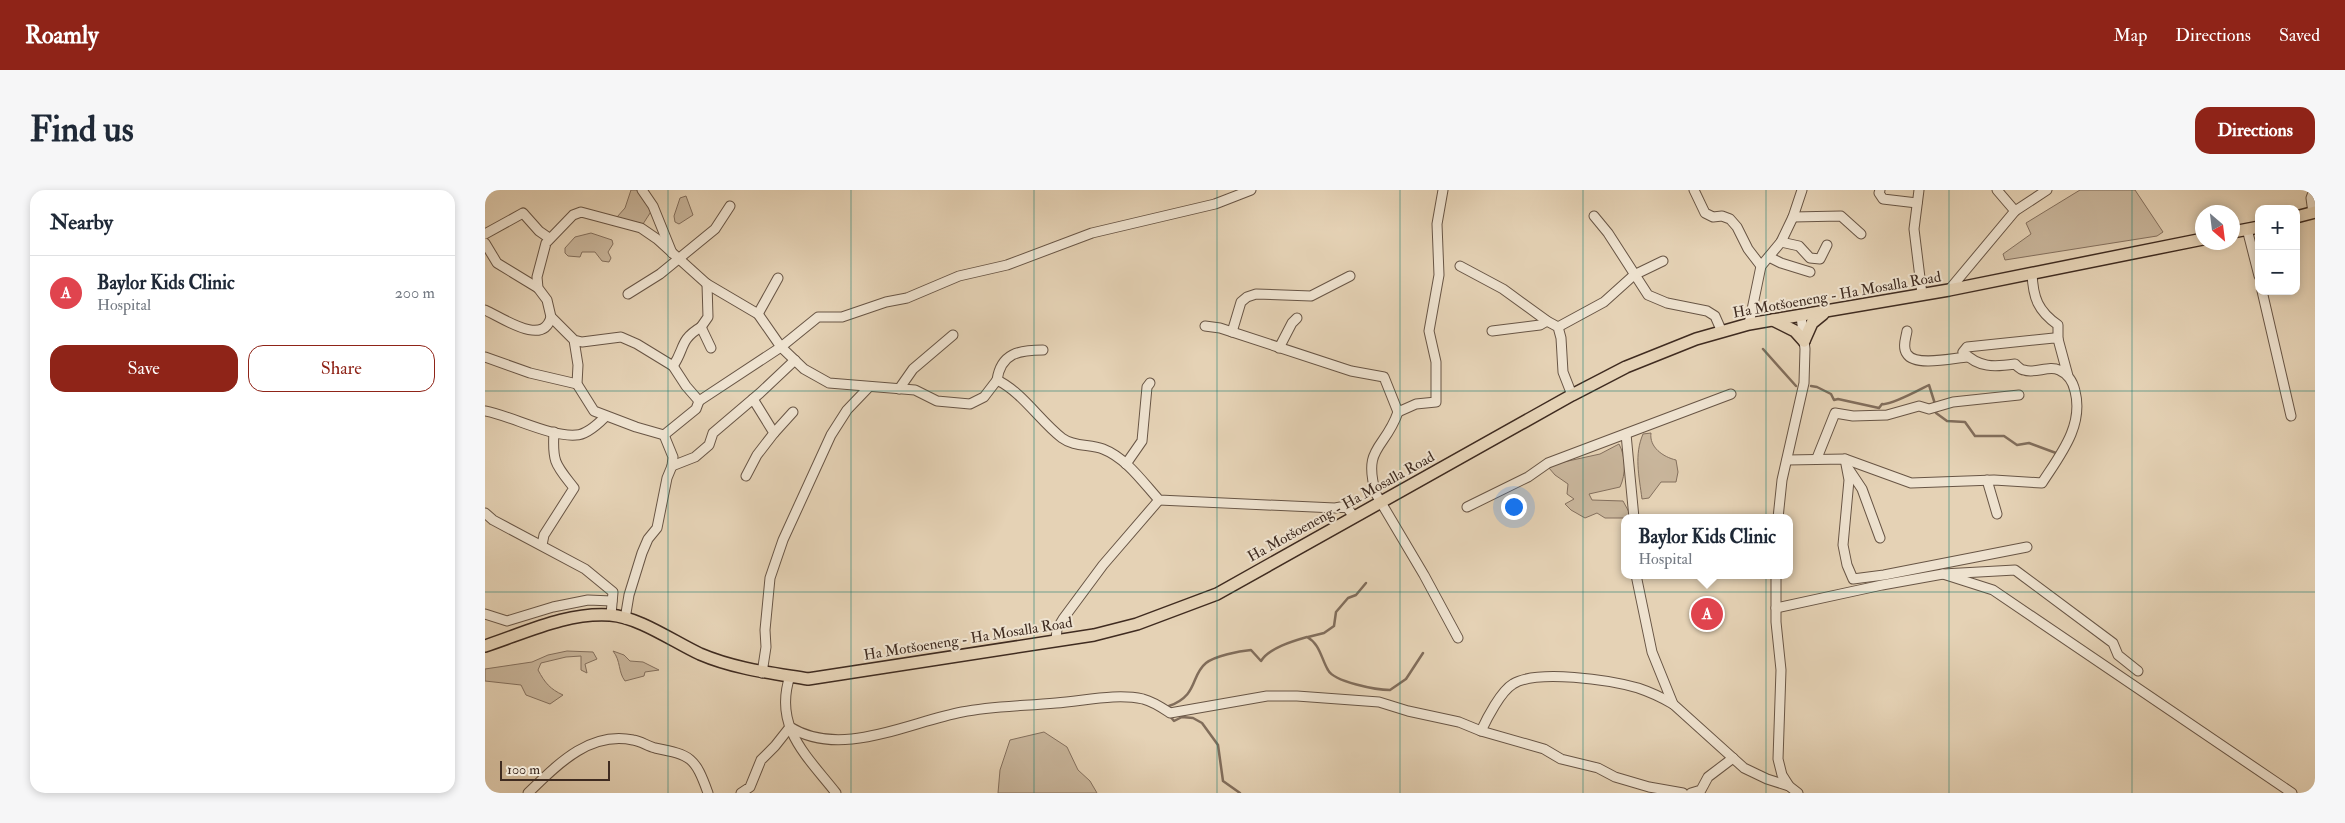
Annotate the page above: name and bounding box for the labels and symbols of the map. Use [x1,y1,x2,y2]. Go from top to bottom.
north arrow [2195,205,2240,250]
street label: Ha Motšoeneng - Ha Mosalla Road [1731,267,1943,323]
street label: Ha Motšoeneng - Ha Mosalla Road [1244,447,1438,566]
your location [1501,494,1527,520]
pin: A [1691,595,1723,633]
street label: Ha Motšoeneng - Ha Mosalla Road [862,613,1074,665]
scale bar [500,758,610,781]

